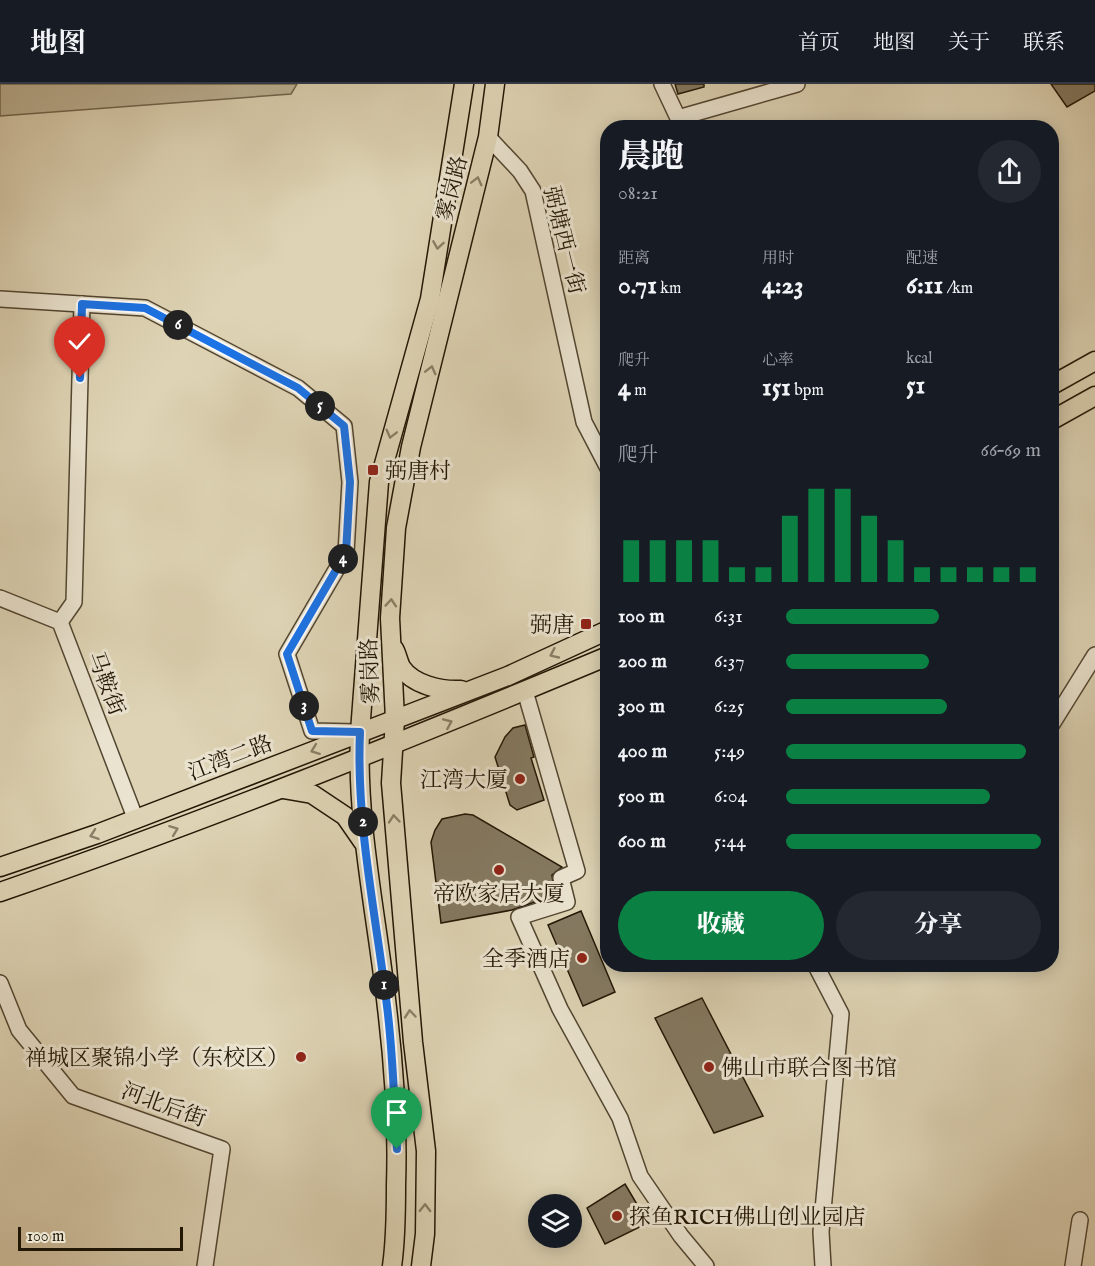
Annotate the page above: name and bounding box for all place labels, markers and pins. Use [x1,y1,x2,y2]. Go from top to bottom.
pin: 6 [163,310,193,340]
pin [54,316,105,378]
pin: 5 [305,391,335,421]
place label: 弼唐村 [385,458,451,486]
marker: 弼唐村 [366,463,380,477]
pin: 4 [328,544,358,574]
place label: 弼唐 [530,612,574,640]
marker: 弼唐 [579,617,593,631]
pin: 3 [289,691,319,721]
place label: 江湾大厦 [420,767,508,795]
marker: 江湾大厦 [513,772,527,786]
pin: 2 [348,807,378,837]
marker: 帝欧家居大厦 [492,863,506,877]
place label: 帝欧家居大厦 [433,881,565,909]
place label: 全季酒店 [482,946,570,974]
marker: 全季酒店 [575,951,589,965]
pin: 1 [369,970,399,1000]
place label: 禅城区聚锦小学（东校区） [25,1045,289,1073]
marker: 禅城区聚锦小学（东校区） [294,1050,308,1064]
place label: 佛山市联合图书馆 [721,1055,897,1083]
marker: 佛山市联合图书馆 [702,1060,716,1074]
pin [371,1087,422,1149]
place label: 探鱼RICH佛山创业园店 [629,1204,866,1232]
marker: 探鱼RICH佛山创业园店 [610,1209,624,1223]

